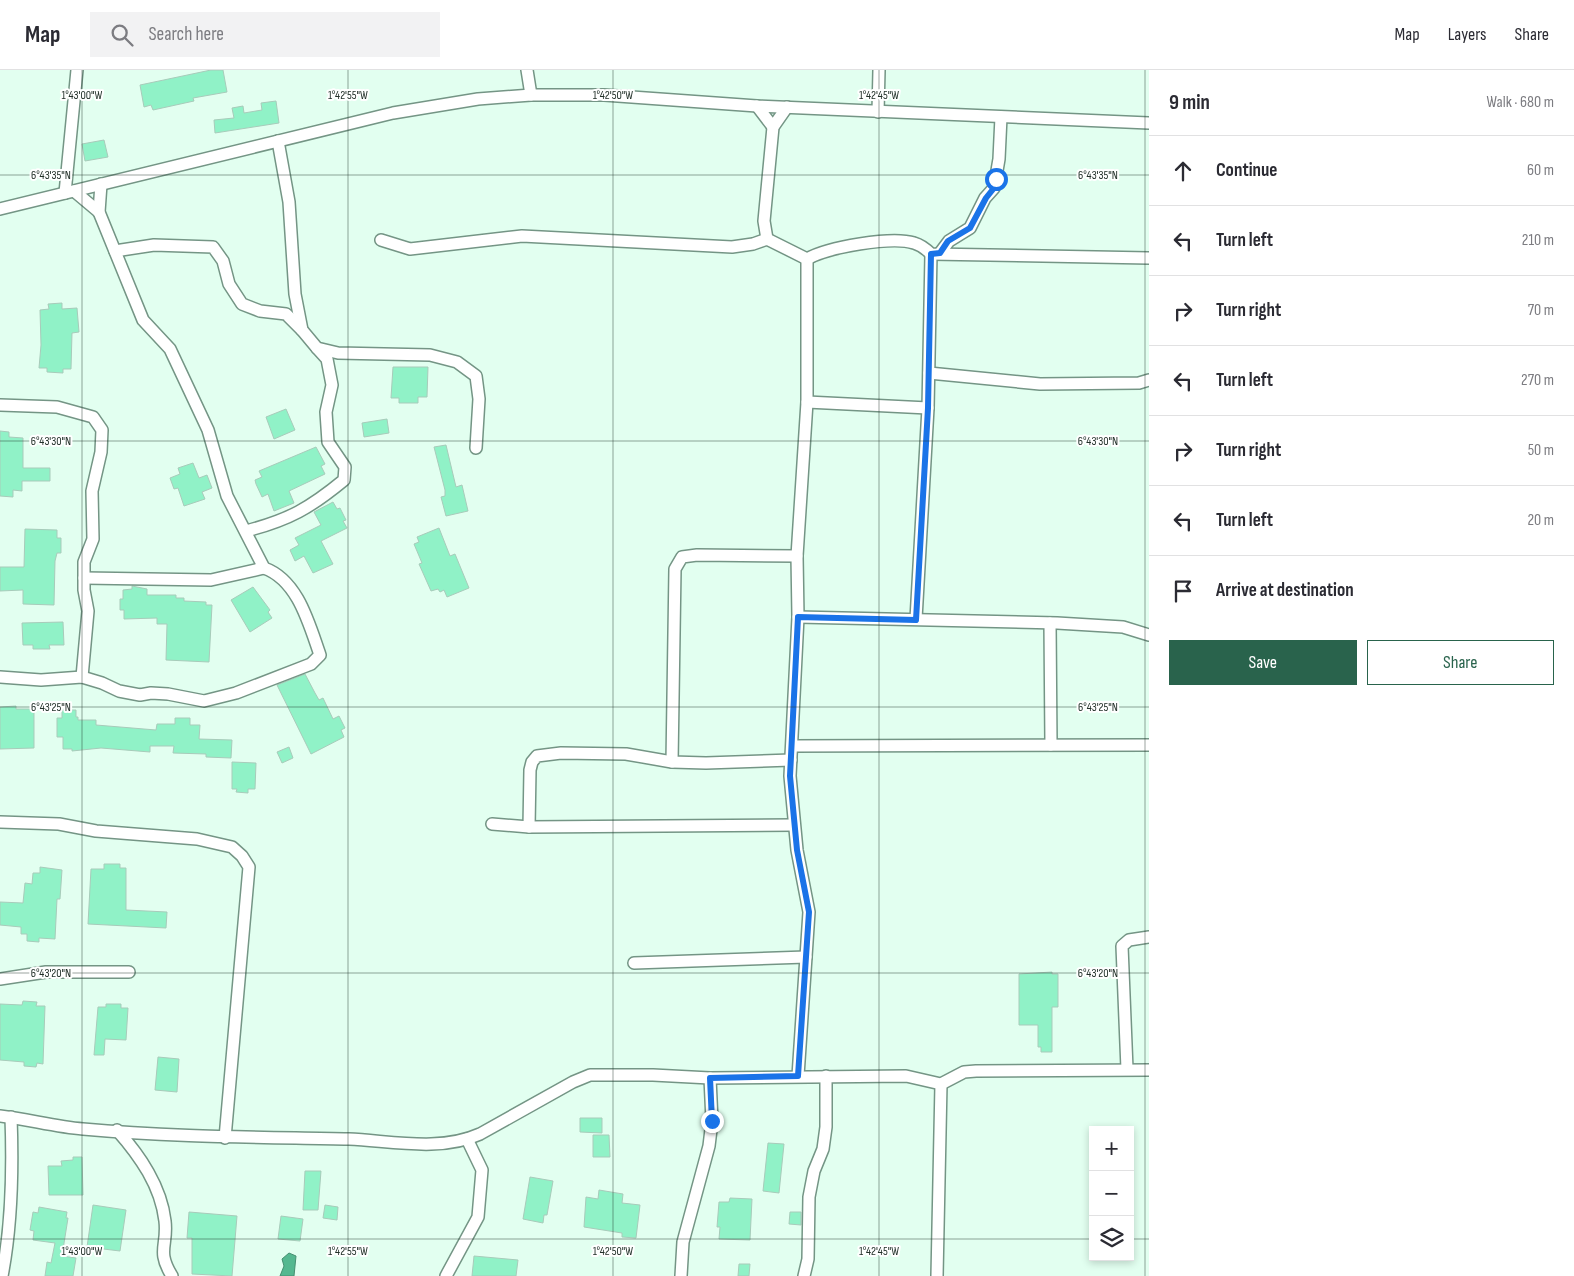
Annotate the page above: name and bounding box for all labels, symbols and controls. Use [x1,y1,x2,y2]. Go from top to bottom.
search box [90,12,440,57]
text: Map [25,20,60,49]
icon: search [108,21,136,49]
text: Search here [148,23,224,46]
text: Map [1395,24,1420,45]
text: Layers [1448,24,1487,45]
text: Share [1515,24,1549,45]
text: 1°43'00"W [62,88,103,103]
text: 1°42'55"W [328,88,368,103]
text: 1°42'50"W [593,88,633,103]
text: 1°42'45"W [859,88,899,103]
text: 9 min [1169,90,1210,115]
text: Walk · 680 m [1487,93,1554,112]
icon: ahead [1169,157,1197,185]
text: Continue [1216,159,1277,182]
text: 60 m [1527,161,1554,180]
text: 6°43'35"N [31,168,71,183]
route start [985,168,1008,191]
text: 6°43'35"N [1078,168,1118,183]
icon: left [1169,227,1197,255]
text: Turn left [1216,229,1273,252]
text: 210 m [1522,231,1554,250]
icon: right [1169,297,1197,325]
text: Turn right [1216,299,1281,322]
text: 70 m [1528,301,1554,320]
icon: left [1169,367,1197,395]
text: Turn left [1216,369,1273,392]
text: 270 m [1521,371,1554,390]
text: 6°43'30"N [31,434,71,449]
text: 6°43'30"N [1078,434,1118,449]
icon: right [1169,437,1197,465]
text: Turn right [1216,439,1281,462]
text: 50 m [1528,441,1554,460]
icon: left [1169,507,1197,535]
text: Turn left [1216,509,1273,532]
text: 20 m [1527,511,1554,530]
icon: arrive [1169,577,1197,605]
text: Arrive at destination [1216,579,1354,602]
button: Save [1169,640,1357,685]
button: Share [1367,640,1554,685]
text: 6°43'25"N [31,700,71,715]
text: 6°43'25"N [1078,700,1118,715]
text: 6°43'20"N [31,966,71,981]
text: 6°43'20"N [1078,966,1118,981]
route end [701,1110,724,1133]
map controls [1089,1126,1134,1261]
button: + [1089,1126,1134,1171]
button: − [1089,1171,1134,1216]
button: layers [1089,1216,1134,1261]
text: 1°43'00"W [62,1244,103,1259]
text: 1°42'55"W [328,1244,368,1259]
text: 1°42'50"W [593,1244,633,1259]
text: 1°42'45"W [859,1244,899,1259]

